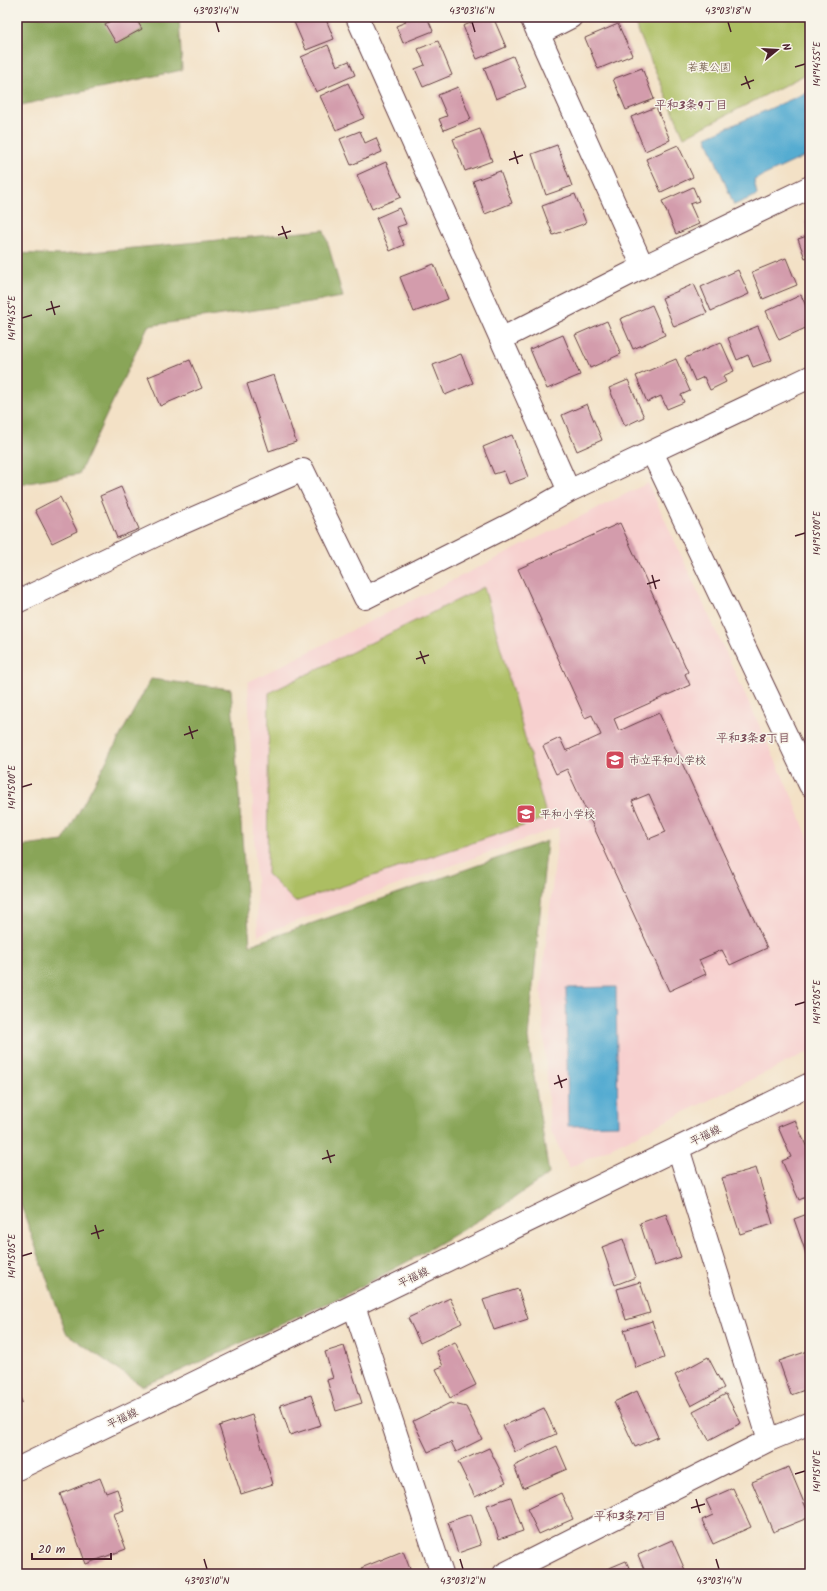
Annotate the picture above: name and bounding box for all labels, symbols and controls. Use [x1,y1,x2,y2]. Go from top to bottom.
text: 43°03'14"N [193,3,239,19]
text: 43°03'16"N [449,3,495,19]
text: 43°03'18"N [705,3,751,19]
north arrow [757,30,797,70]
text: 141°14'55"E [809,40,825,87]
text: N [776,41,795,53]
park label: 若葉公園 [687,59,731,77]
district label: 平和3条9丁目 [655,96,727,115]
text: 141°14'55"E [4,294,20,341]
text: 141°15'00"E [809,510,825,555]
district label: 平和3条8丁目 [716,729,790,748]
school or university icon: 市立平和小学校 [604,749,626,771]
place label: 市立平和小学校 [629,752,706,770]
text: 141°15'00"E [4,764,20,809]
school or university icon: 平和小学校 [515,803,537,825]
place label: 平和小学校 [540,806,595,824]
text: 141°15'05"E [809,979,825,1024]
street label: 平福線 [687,1121,724,1151]
text: 141°15'05"E [4,1233,20,1278]
street label: 平福線 [395,1263,432,1293]
street label: 平福線 [104,1404,141,1434]
text: 141°15'10"E [809,1449,825,1492]
district label: 平和3条7丁目 [594,1507,666,1526]
scale bar [32,1535,111,1561]
text: 20 m [38,1540,66,1559]
text: 43°03'10"N [185,1573,230,1589]
text: 43°03'12"N [440,1573,486,1589]
text: 43°03'14"N [696,1573,742,1589]

